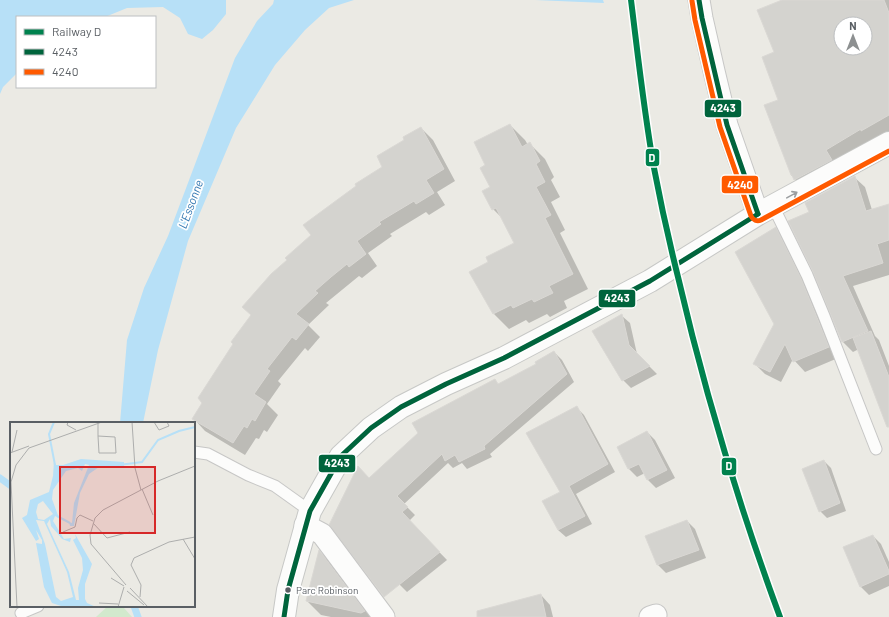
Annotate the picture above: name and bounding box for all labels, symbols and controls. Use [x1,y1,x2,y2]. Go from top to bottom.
legend [16,16,156,88]
north arrow [833,16,873,56]
text: N [849,19,857,32]
text: Railway D [52,24,101,38]
text: 4243 [52,44,78,58]
text: 4240 [52,64,78,78]
line badge: 4243 [704,99,742,118]
text: 4243 [710,101,736,114]
line badge: D [645,148,660,167]
text: D [649,151,656,164]
line badge: 4240 [721,175,759,194]
water label: L'Essonne [175,178,205,230]
text: 4240 [727,178,753,191]
one-way arrow [786,191,798,199]
line badge: 4243 [598,289,636,308]
text: 4243 [604,291,630,304]
inset map [10,422,195,607]
line badge: 4243 [318,454,356,473]
text: 4243 [324,456,350,469]
line badge: D [721,457,737,476]
text: D [726,459,733,472]
place label: Parc Robinson [296,584,358,596]
marker: Parc Robinson [283,585,293,595]

